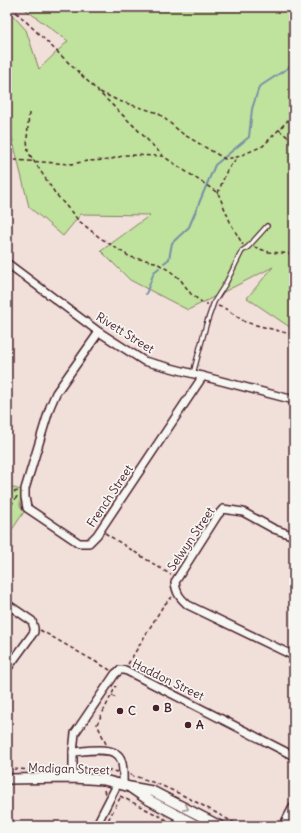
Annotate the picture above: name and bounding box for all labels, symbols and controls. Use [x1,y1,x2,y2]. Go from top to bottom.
street label: Rivett Street [93,309,157,356]
street label: French Street [83,462,136,530]
street label: Selwyn Street [164,504,217,574]
street label: Haddon Street [130,656,207,703]
place label: B [164,700,172,715]
place label: C [128,703,136,718]
marker: B [151,703,161,713]
marker: C [115,706,125,716]
place label: A [196,717,204,732]
marker: A [183,720,193,730]
street label: Madigan Street [28,760,110,777]
one-way arrow [181,804,189,811]

